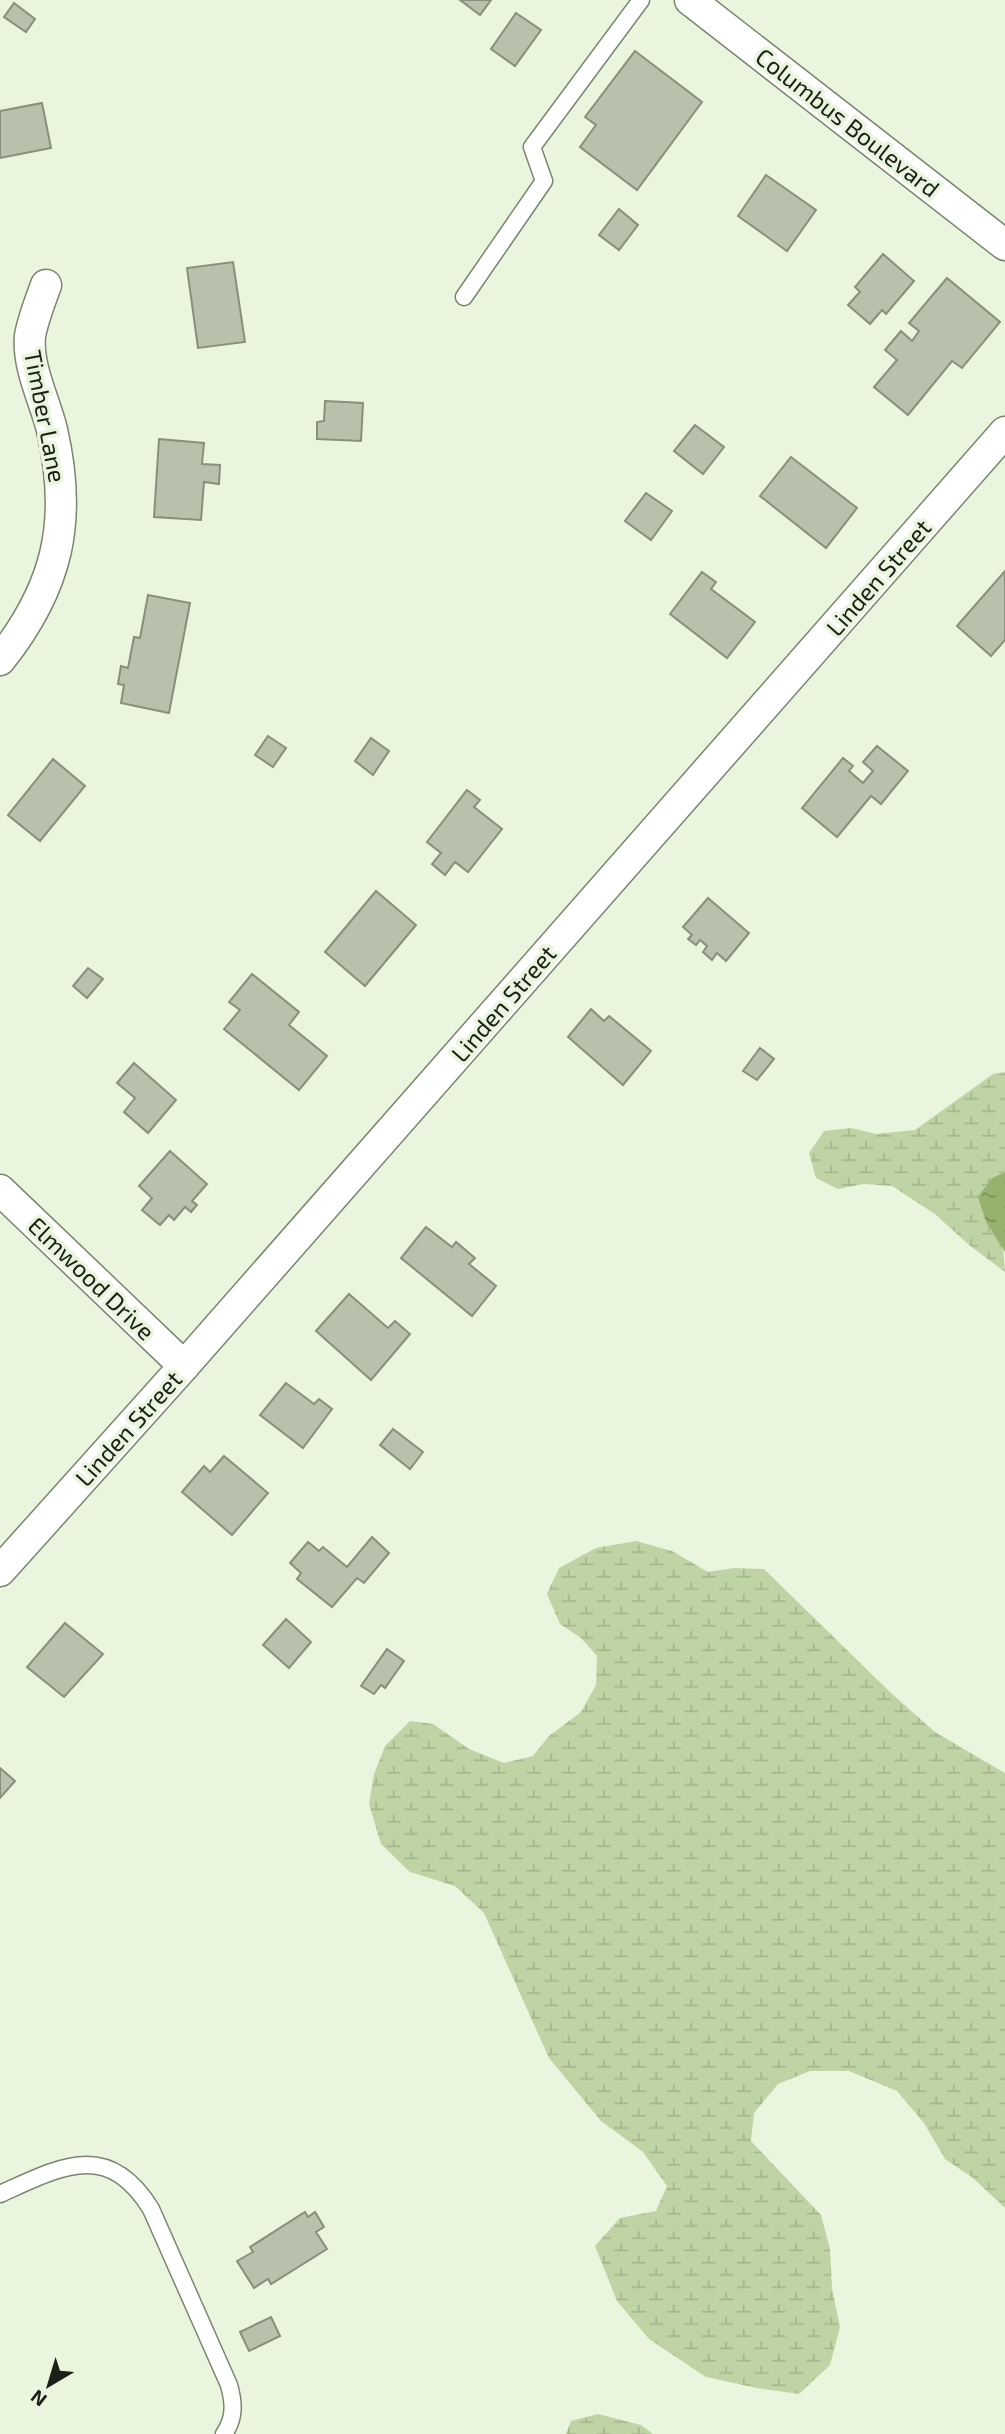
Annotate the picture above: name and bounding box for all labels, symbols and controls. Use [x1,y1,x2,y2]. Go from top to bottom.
street label: Columbus Boulevard [750,41,946,203]
street label: Timber Lane [19,347,73,485]
street label: Linden Street [820,513,936,641]
street label: Linden Street [445,939,561,1067]
street label: Elmwood Drive [23,1210,161,1346]
street label: Linden Street [69,1364,187,1492]
north arrow [14,2350,84,2420]
text: N [26,2386,51,2412]

